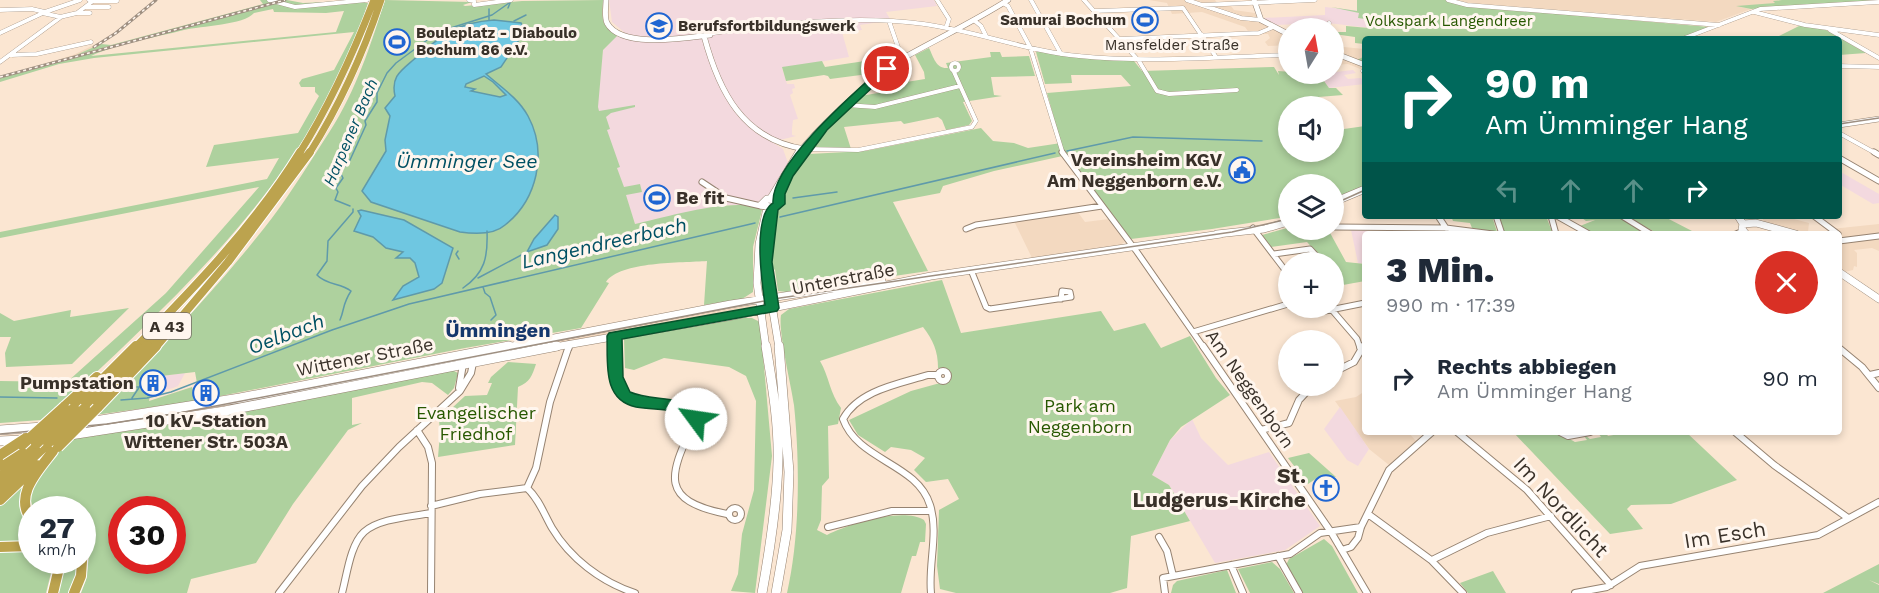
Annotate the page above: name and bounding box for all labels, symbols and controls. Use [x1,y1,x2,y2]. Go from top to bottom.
sports icon: Samurai Bochum [1130,5,1160,35]
school or university icon: Berufsfortbildungswerk [644,11,674,41]
place label: Samurai Bochum [1000,11,1126,29]
park label: Volkspark Langendreer [1365,12,1533,30]
place label: Berufsfortbildungswerk [678,17,856,35]
north arrow [1278,18,1344,84]
map controls [1278,18,1344,396]
place label: Bouleplatz - Diaboulo Bochum 86 e.V. [416,24,577,59]
sports icon: Bouleplatz - Diaboulo Bochum 86 e.V. [382,27,412,57]
street label: Mansfelder Straße [1105,36,1239,54]
pin [861,43,912,94]
icon: arrive [870,52,903,85]
text: 90 m [1485,59,1589,108]
icon: right [1386,60,1464,138]
water label: Harpener Bach [319,76,382,189]
button: sound [1278,96,1344,162]
text: Am Ümminger Hang [1485,109,1748,141]
water label: Ümminger See [396,149,538,173]
place label: Vereinsheim KGV Am Neggenborn e.V. [1047,149,1223,191]
public building icon: Vereinsheim KGV Am Neggenborn e.V. [1227,155,1257,185]
button: layers [1278,174,1344,240]
icon: left [1491,174,1524,207]
icon: ahead [1554,174,1587,207]
icon: ahead [1617,174,1650,207]
icon: right [1680,174,1713,207]
sports icon: Be fit [642,183,672,213]
place label: Be fit [676,187,724,208]
water label: Langendreerbach [519,212,689,274]
text: 3 Min. [1386,249,1494,291]
button: close [1755,251,1818,314]
button: + [1278,252,1344,318]
street label: Unterstraße [790,258,896,299]
text: 990 m · 17:39 [1386,293,1516,317]
water label: Oelbach [244,309,328,359]
road number: A 43 [143,313,191,339]
district label: Ümmingen [445,318,551,342]
street label: Am Neggenborn [1202,325,1299,452]
button: − [1278,330,1344,396]
street label: Wittener Straße [295,333,435,380]
text: Rechts abbiegen [1437,354,1617,379]
icon: right [1386,362,1419,395]
text: 90 m [1762,366,1818,391]
building icon: Pumpstation [138,368,168,398]
place label: Pumpstation [20,372,134,393]
building icon: 10 kV-Station Wittener Str. 503A [191,378,221,408]
text: Am Ümminger Hang [1437,379,1632,403]
position arrow [664,387,728,451]
park label: Park am Neggenborn [1028,395,1132,437]
park label: Evangelischer Friedhof [416,402,536,444]
place label: 10 kV-Station Wittener Str. 503A [124,410,289,452]
street label: Im Nordlicht [1509,451,1614,562]
place label: St. Ludgerus-Kirche [1132,463,1306,512]
church icon: St. Ludgerus-Kirche [1311,473,1341,503]
speed limit sign: 30 [108,496,186,574]
text: 27 [39,510,75,545]
street label: Im Esch [1682,516,1768,553]
text: km/h [38,541,76,559]

